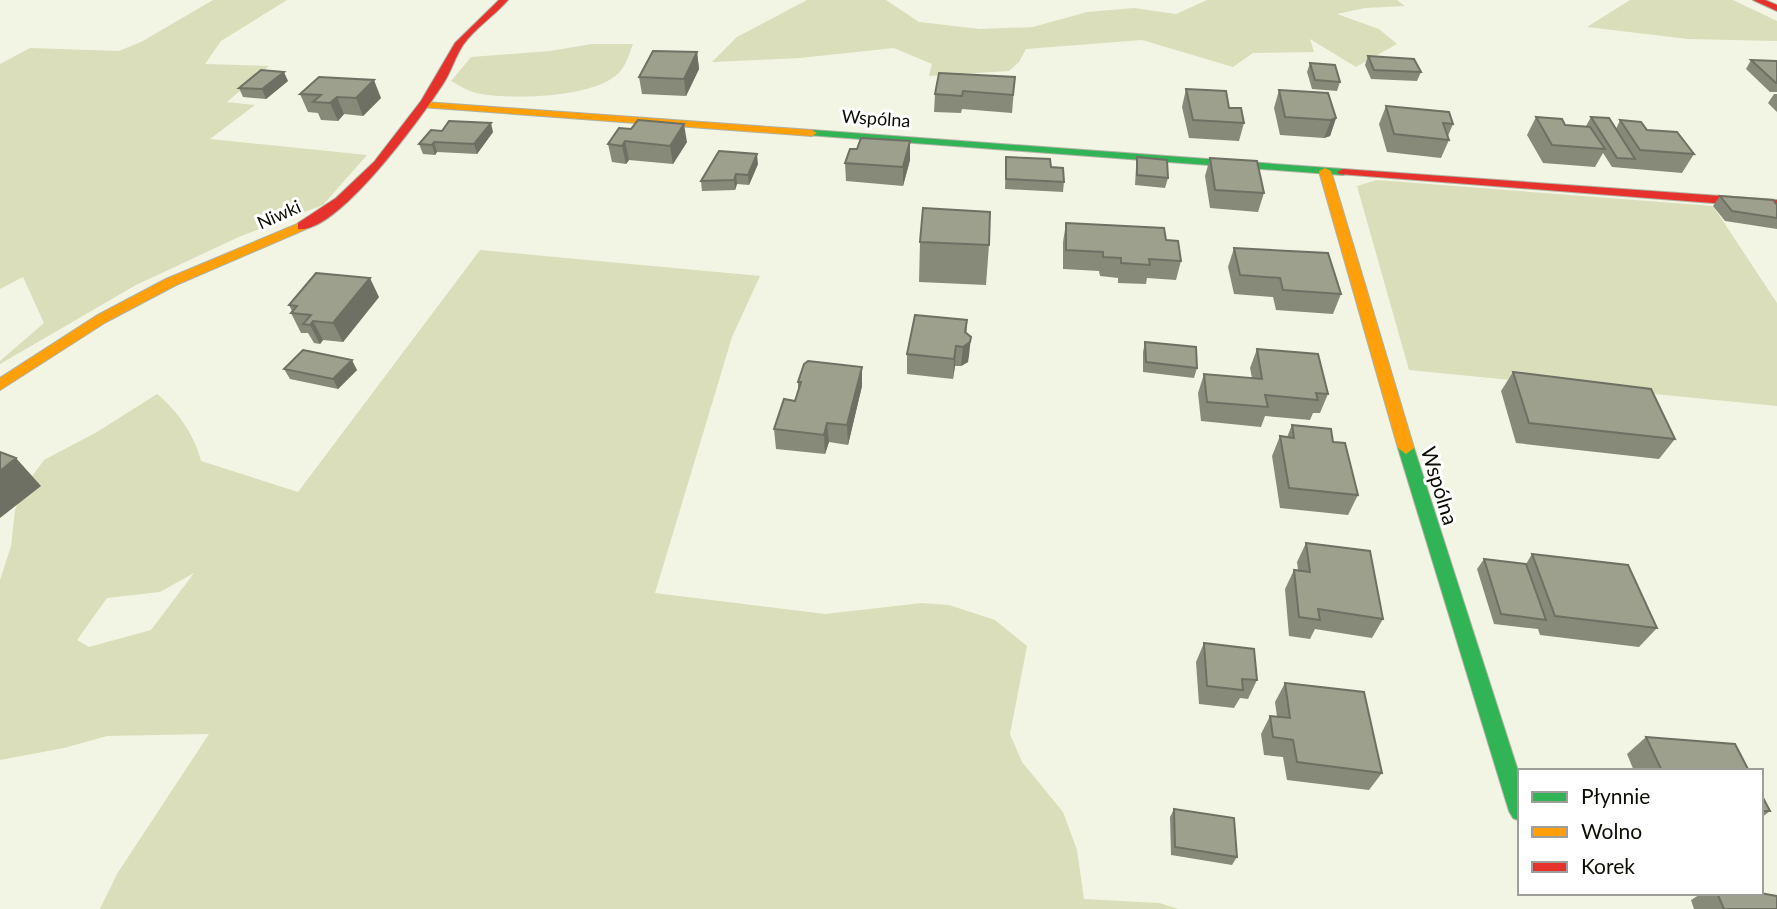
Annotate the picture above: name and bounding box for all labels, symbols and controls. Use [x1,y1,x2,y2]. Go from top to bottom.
street label: Wspólna [841,105,911,131]
street label: Niwki [253,195,304,233]
street label: Wspólna [1417,443,1464,528]
legend [1518,769,1763,895]
text: Płynnie [1581,783,1650,808]
text: Wolno [1581,818,1642,843]
text: Korek [1581,853,1635,878]

